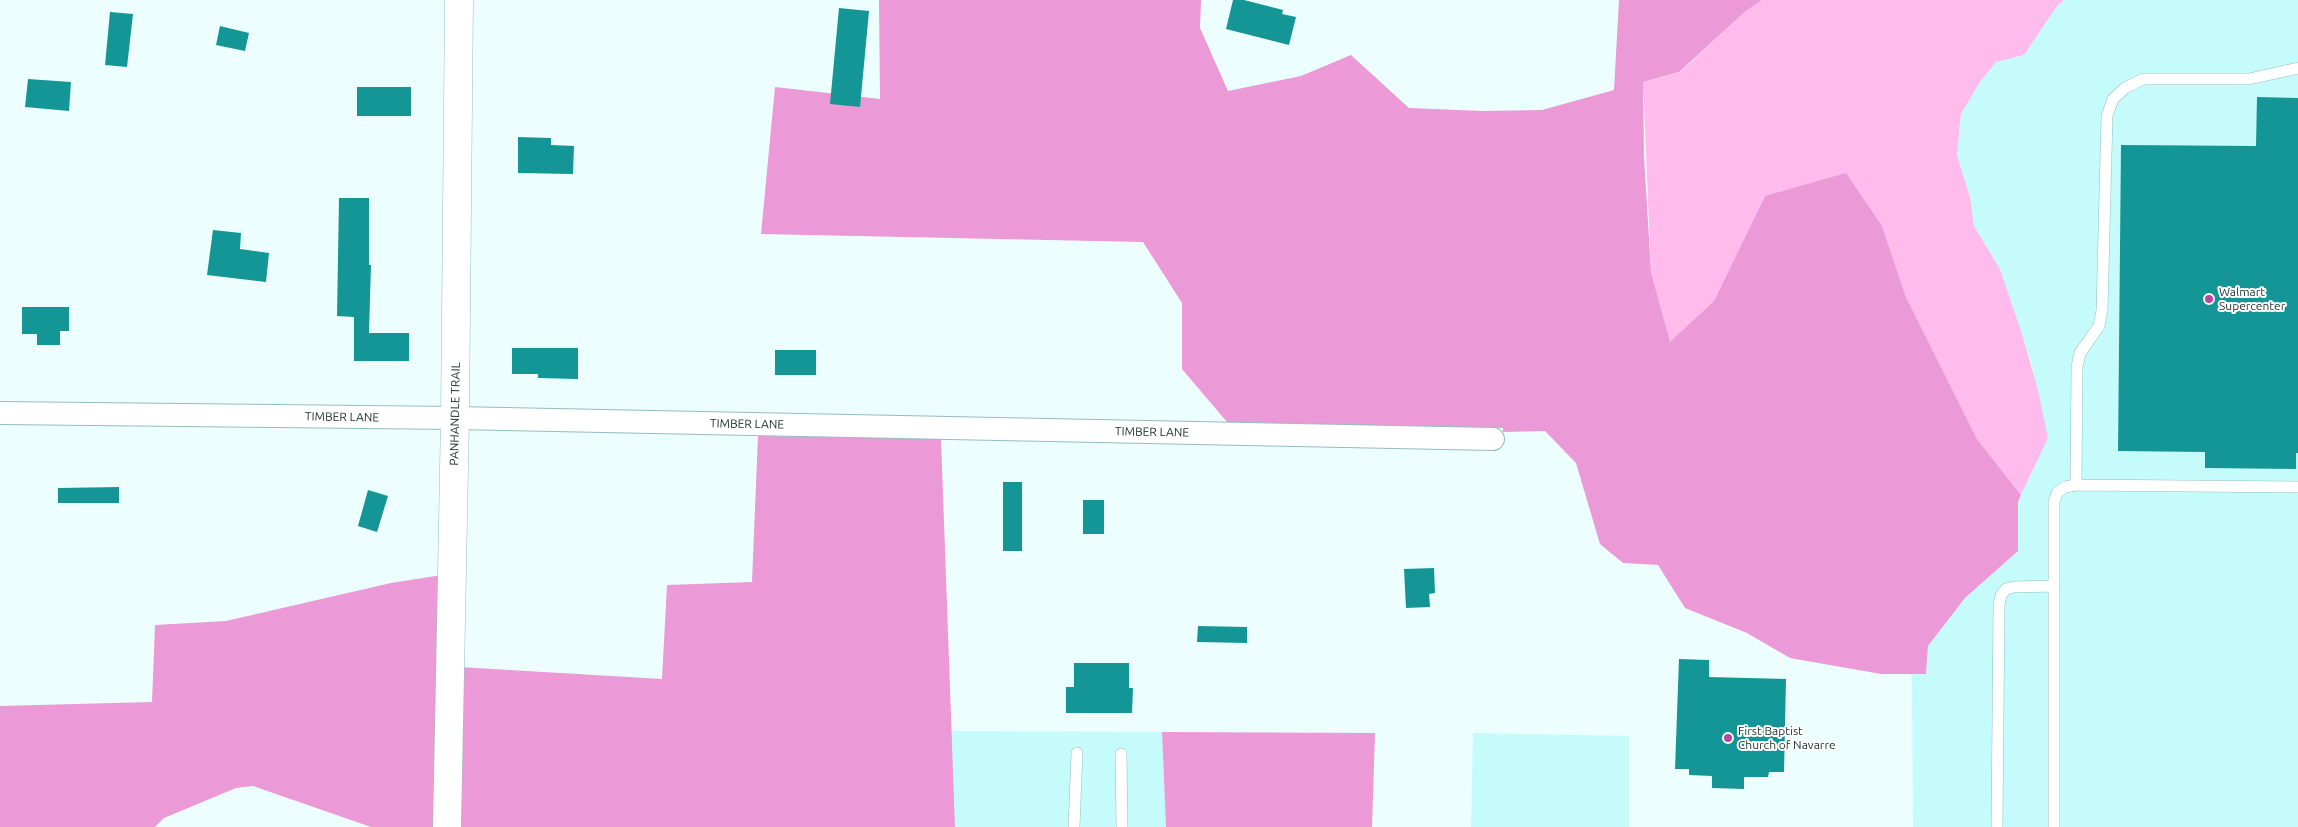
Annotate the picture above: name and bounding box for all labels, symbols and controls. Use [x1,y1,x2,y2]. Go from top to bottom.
place label: Walmart Supercenter [2219,285,2285,313]
marker: Walmart Supercenter [2203,293,2215,305]
street label: PANHANDLE TRAIL [447,362,463,466]
street label: TIMBER LANE [305,409,379,425]
street label: TIMBER LANE [710,416,784,432]
street label: TIMBER LANE [1115,424,1189,440]
place label: First Baptist Church of Navarre [1738,724,1836,752]
marker: First Baptist Church of Navarre [1722,732,1734,744]

